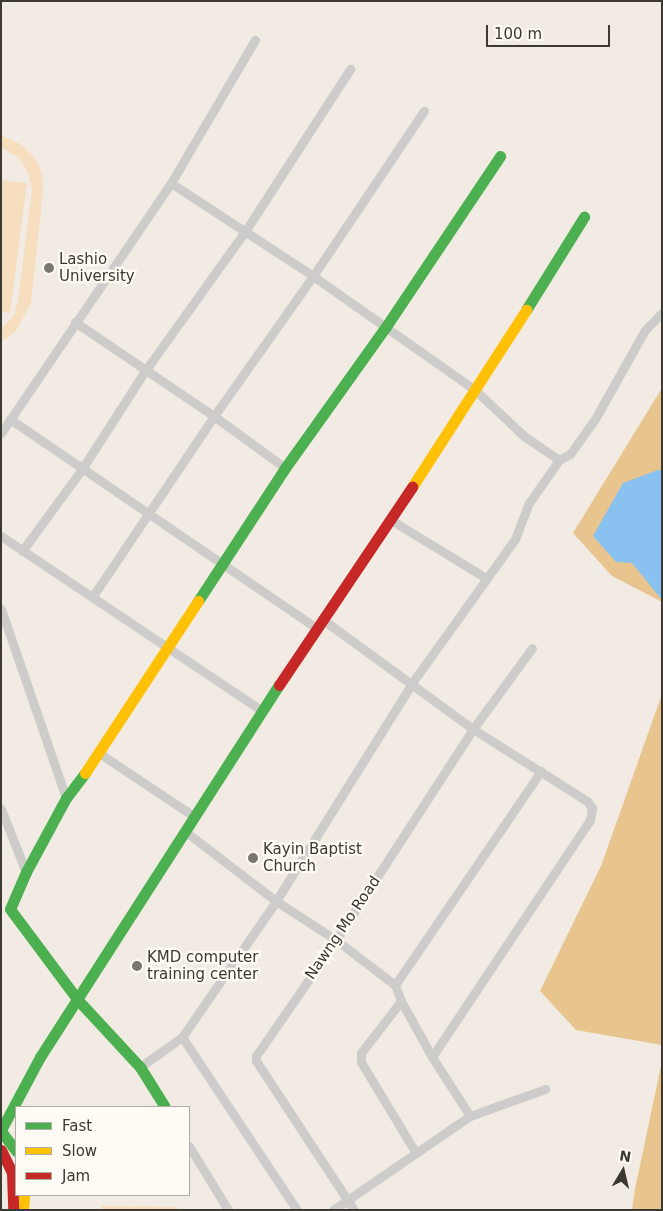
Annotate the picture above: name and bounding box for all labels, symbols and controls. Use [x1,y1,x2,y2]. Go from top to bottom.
scale bar [488,15,612,47]
text: 100 m [494,25,542,43]
place label: Lashio University [59,250,135,285]
marker: Lashio University [43,262,55,274]
place label: Kayin Baptist Church [263,840,362,875]
marker: Kayin Baptist Church [247,852,259,864]
street label: Nawng Mo Road [302,873,384,983]
place label: KMD computer training center [147,948,258,983]
marker: KMD computer training center [131,960,143,972]
legend [15,1106,190,1196]
text: Fast [62,1117,92,1135]
text: Slow [62,1142,97,1160]
north arrow [598,1146,648,1196]
text: N [618,1147,632,1165]
text: Jam [62,1167,90,1185]

